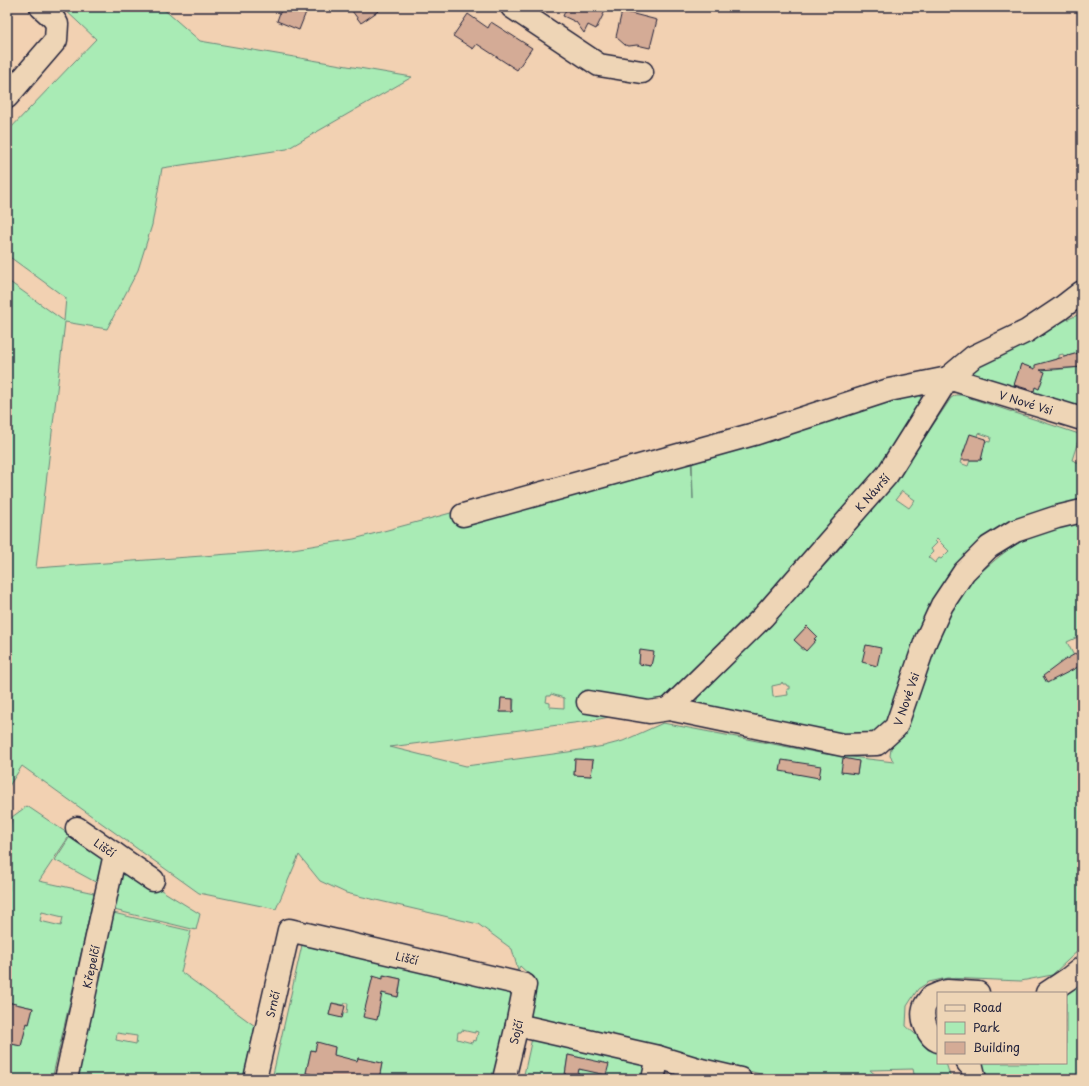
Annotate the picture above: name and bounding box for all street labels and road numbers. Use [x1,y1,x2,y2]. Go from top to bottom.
street label: V Nové Vsi [997,386,1055,418]
street label: K Návrší [851,469,893,515]
street label: V Nové Vsi [889,670,923,728]
street label: Liščí [91,834,120,861]
street label: Křepelčí [78,943,103,990]
street label: Liščí [394,947,421,968]
street label: Srnčí [261,988,284,1019]
street label: Sojčí [505,1018,527,1046]

